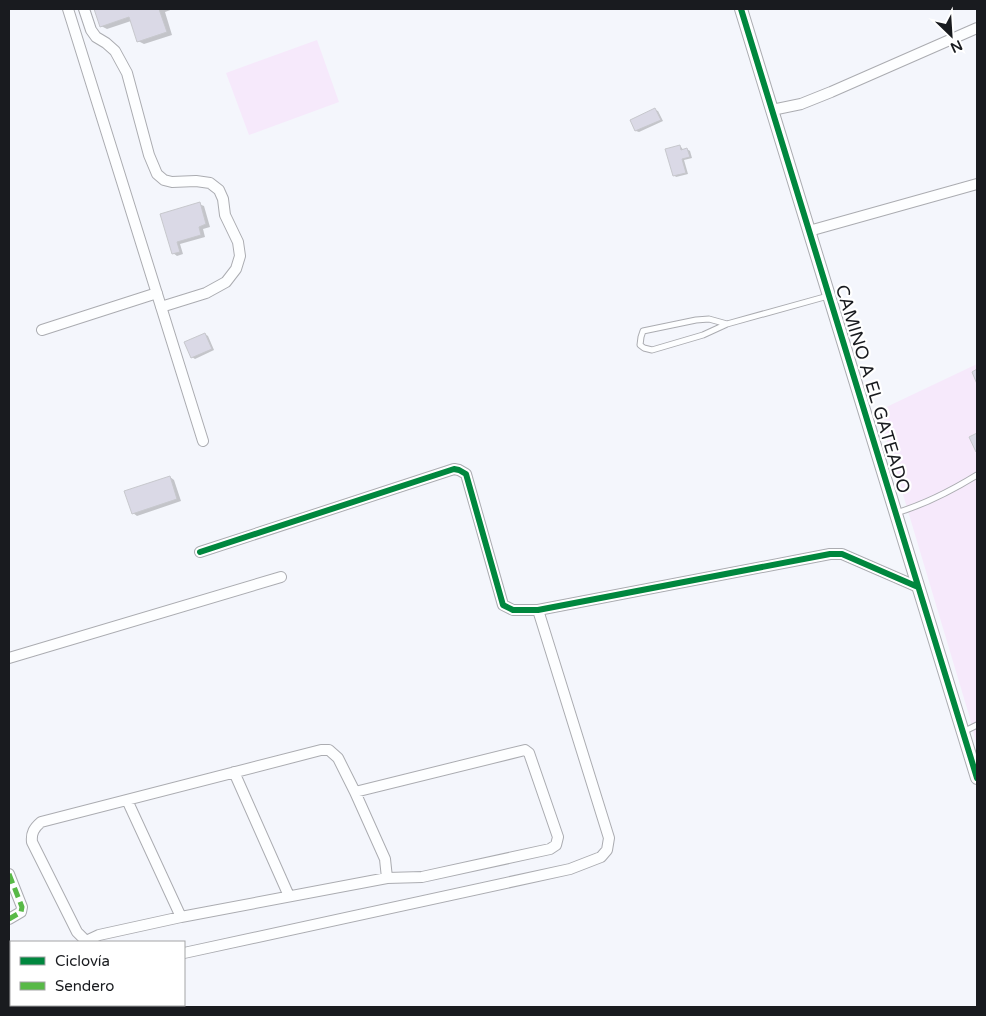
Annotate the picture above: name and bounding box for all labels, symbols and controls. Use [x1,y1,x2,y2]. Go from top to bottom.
north arrow [926,10,976,60]
text: N [948,36,965,56]
street label: CAMINO A EL GATEADO [831,282,915,496]
legend [10,941,185,1006]
text: Ciclovía [55,952,110,970]
text: Sendero [55,977,114,995]

